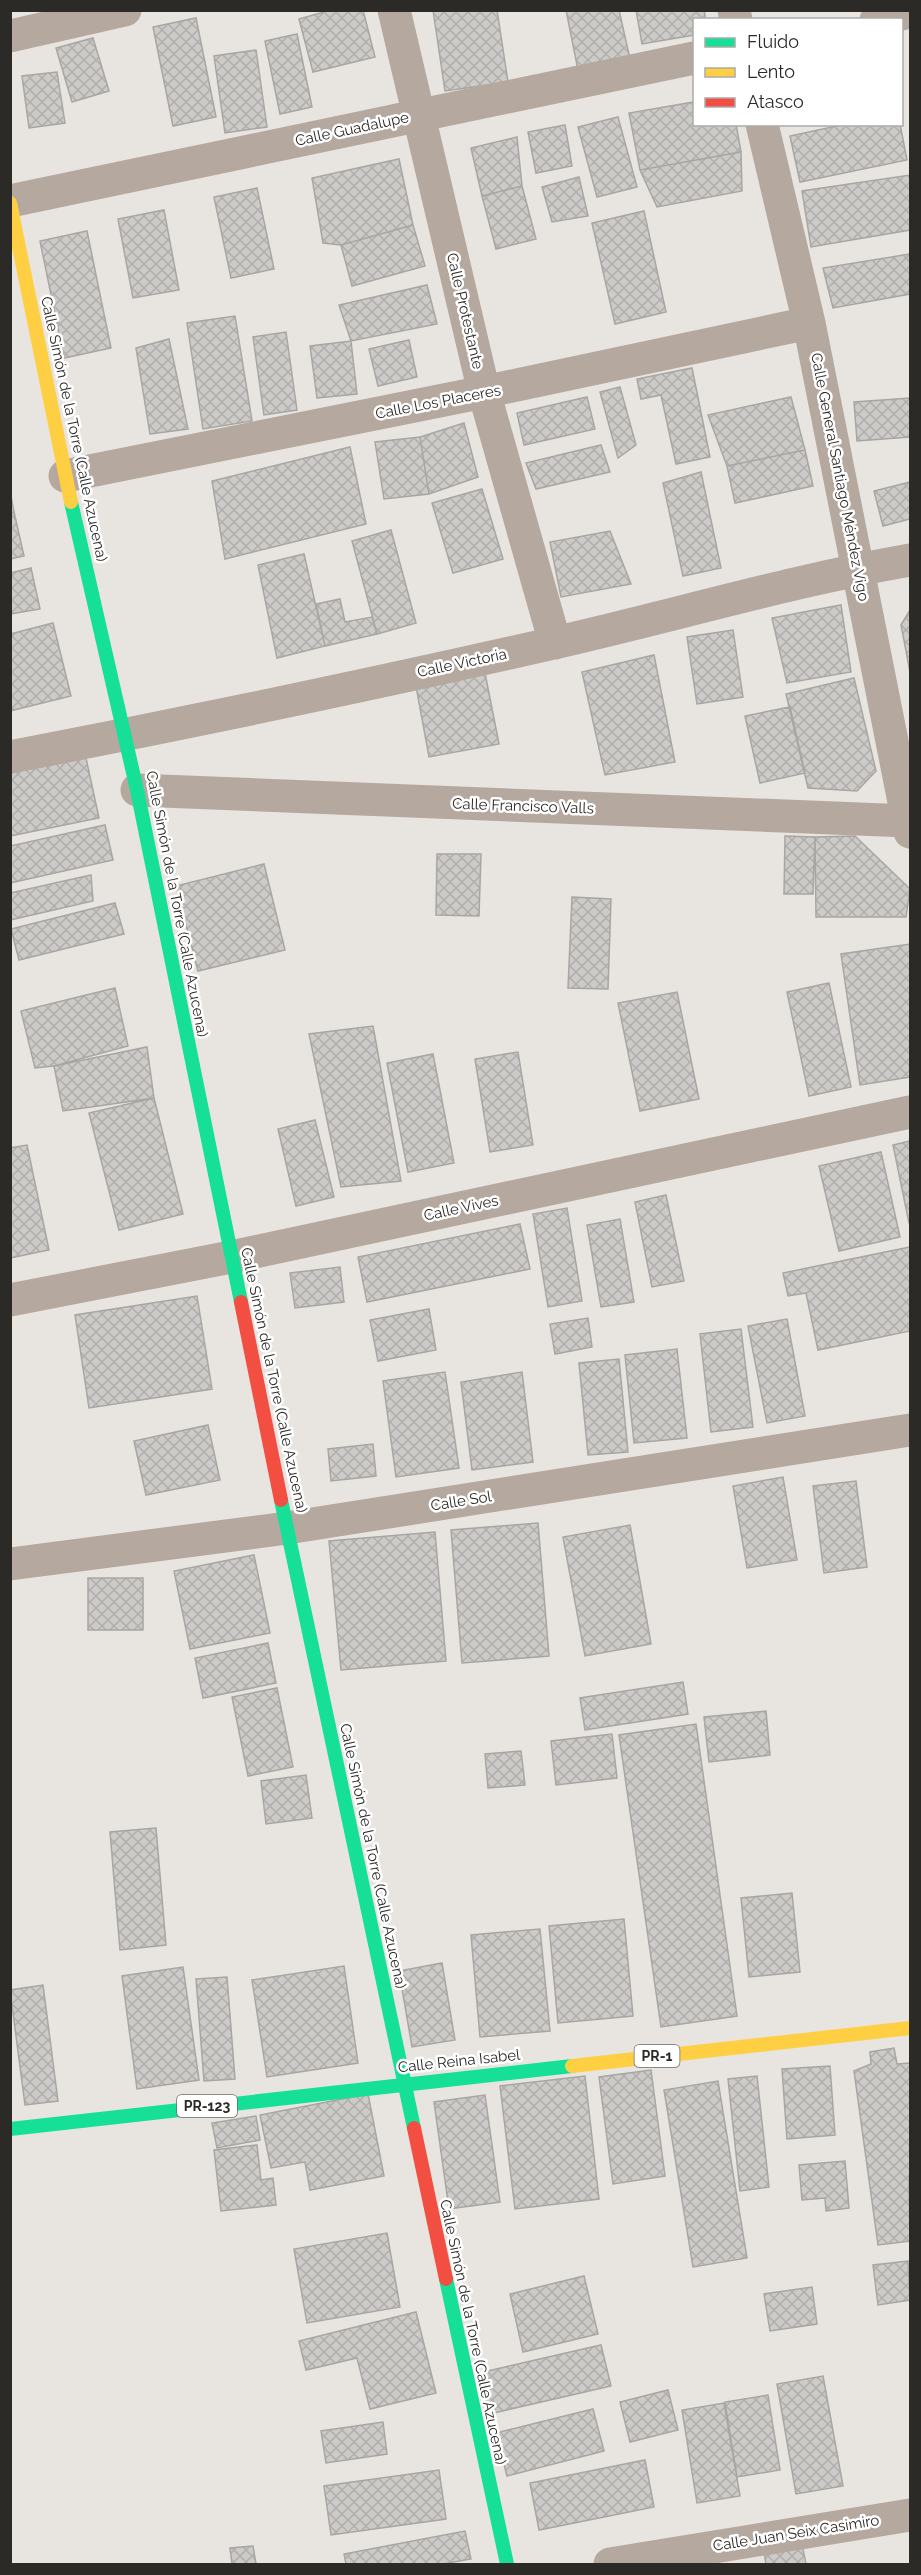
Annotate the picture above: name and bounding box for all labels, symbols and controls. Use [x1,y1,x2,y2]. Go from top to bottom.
legend [693,18,903,126]
text: Fluido [747,31,799,52]
text: Lento [747,61,795,82]
text: Atasco [747,91,804,112]
street label: Calle Guadalupe [294,108,411,150]
street label: Calle Protestante [443,251,487,371]
street label: Calle Simón de la Torre (Calle Azucena) [37,295,111,563]
street label: Calle General Santiago Méndez Vigo [807,351,873,603]
street label: Calle Los Placeres [374,381,502,423]
street label: Calle Victoria [416,645,508,681]
street label: Calle Simón de la Torre (Calle Azucena) [142,769,212,1039]
street label: Calle Francisco Valls [452,795,594,817]
street label: Calle Vives [422,1191,500,1225]
street label: Calle Simón de la Torre (Calle Azucena) [237,1246,311,1514]
street label: Calle Sol [429,1487,494,1515]
street label: Calle Simón de la Torre (Calle Azucena) [336,1722,410,1990]
road number: PR-1 [634,2045,680,2067]
street label: Calle Reina Isabel [397,2046,522,2076]
road number: PR-123 [177,2095,237,2117]
street label: Calle Simón de la Torre (Calle Azucena) [436,2198,510,2466]
street label: Calle Juan Seix Casimiro [712,2511,881,2555]

